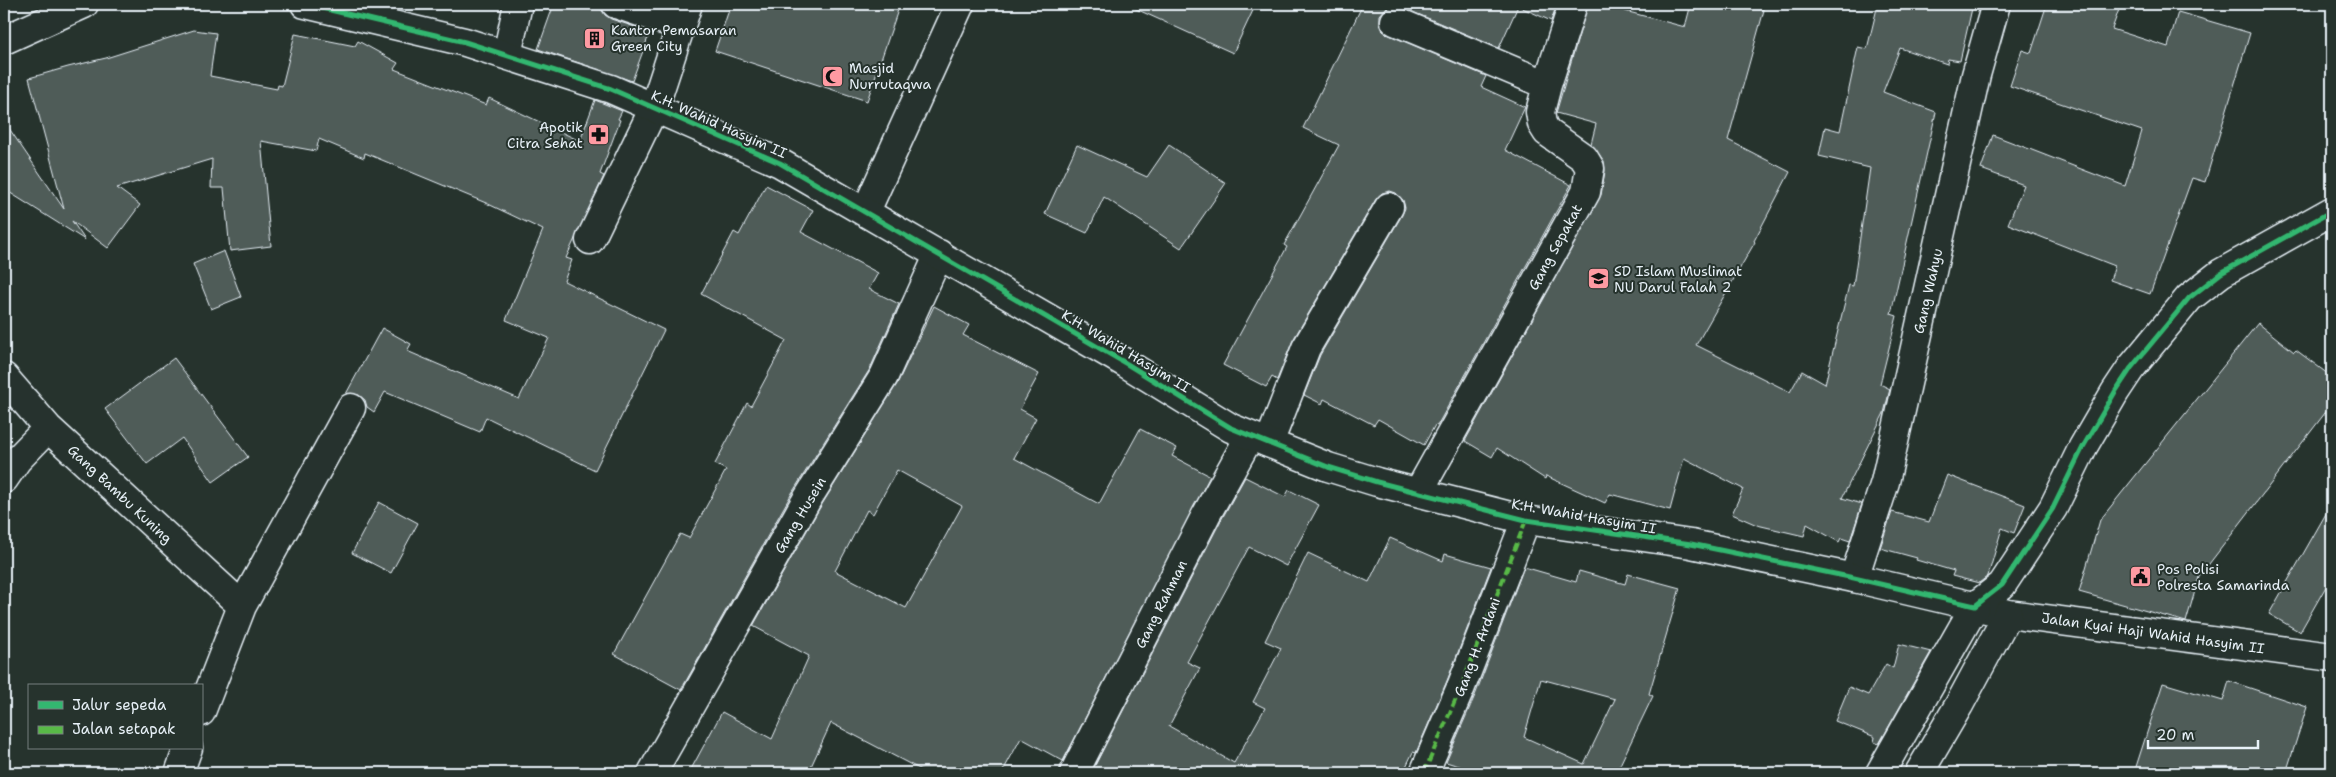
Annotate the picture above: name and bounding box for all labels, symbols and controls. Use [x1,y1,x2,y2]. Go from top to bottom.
place label: Kantor Pemasaran Green City [611,21,737,55]
building icon: Kantor Pemasaran Green City [583,26,607,50]
place label: Masjid Nurrutaqwa [849,59,931,93]
mosque icon: Masjid Nurrutaqwa [821,64,845,88]
street label: K.H. Wahid Hasyim II [648,86,790,162]
place label: Apotik Citra Sehat [507,118,583,152]
pharmacy icon: Apotik Citra Sehat [587,123,611,147]
street label: Gang Sepakat [1524,201,1586,293]
street label: Gang Wahyu [1909,247,1947,335]
place label: SD Islam Muslimat NU Darul Falah 2 [1614,262,1742,296]
school or university icon: SD Islam Muslimat NU Darul Falah 2 [1586,267,1610,291]
street label: K.H. Wahid Hasyim II [1058,305,1194,397]
street label: Gang Bambu Kuning [64,441,176,547]
street label: Gang Husein [770,473,830,556]
street label: K.H. Wahid Hasyim II [1510,494,1658,538]
street label: Gang Rahman [1131,556,1191,651]
place label: Pos Polisi Polresta Samarinda [2157,560,2290,594]
public building icon: Pos Polisi Polresta Samarinda [2129,565,2153,589]
street label: Gang H. Ardani [1450,595,1504,699]
street label: Jalan Kyai Haji Wahid Hasyim II [2040,608,2266,658]
legend [28,684,202,750]
text: Jalur sepeda [72,695,167,715]
scale bar [2148,717,2258,749]
text: Jalan setapak [72,719,176,739]
text: 20 m [2156,725,2195,745]

